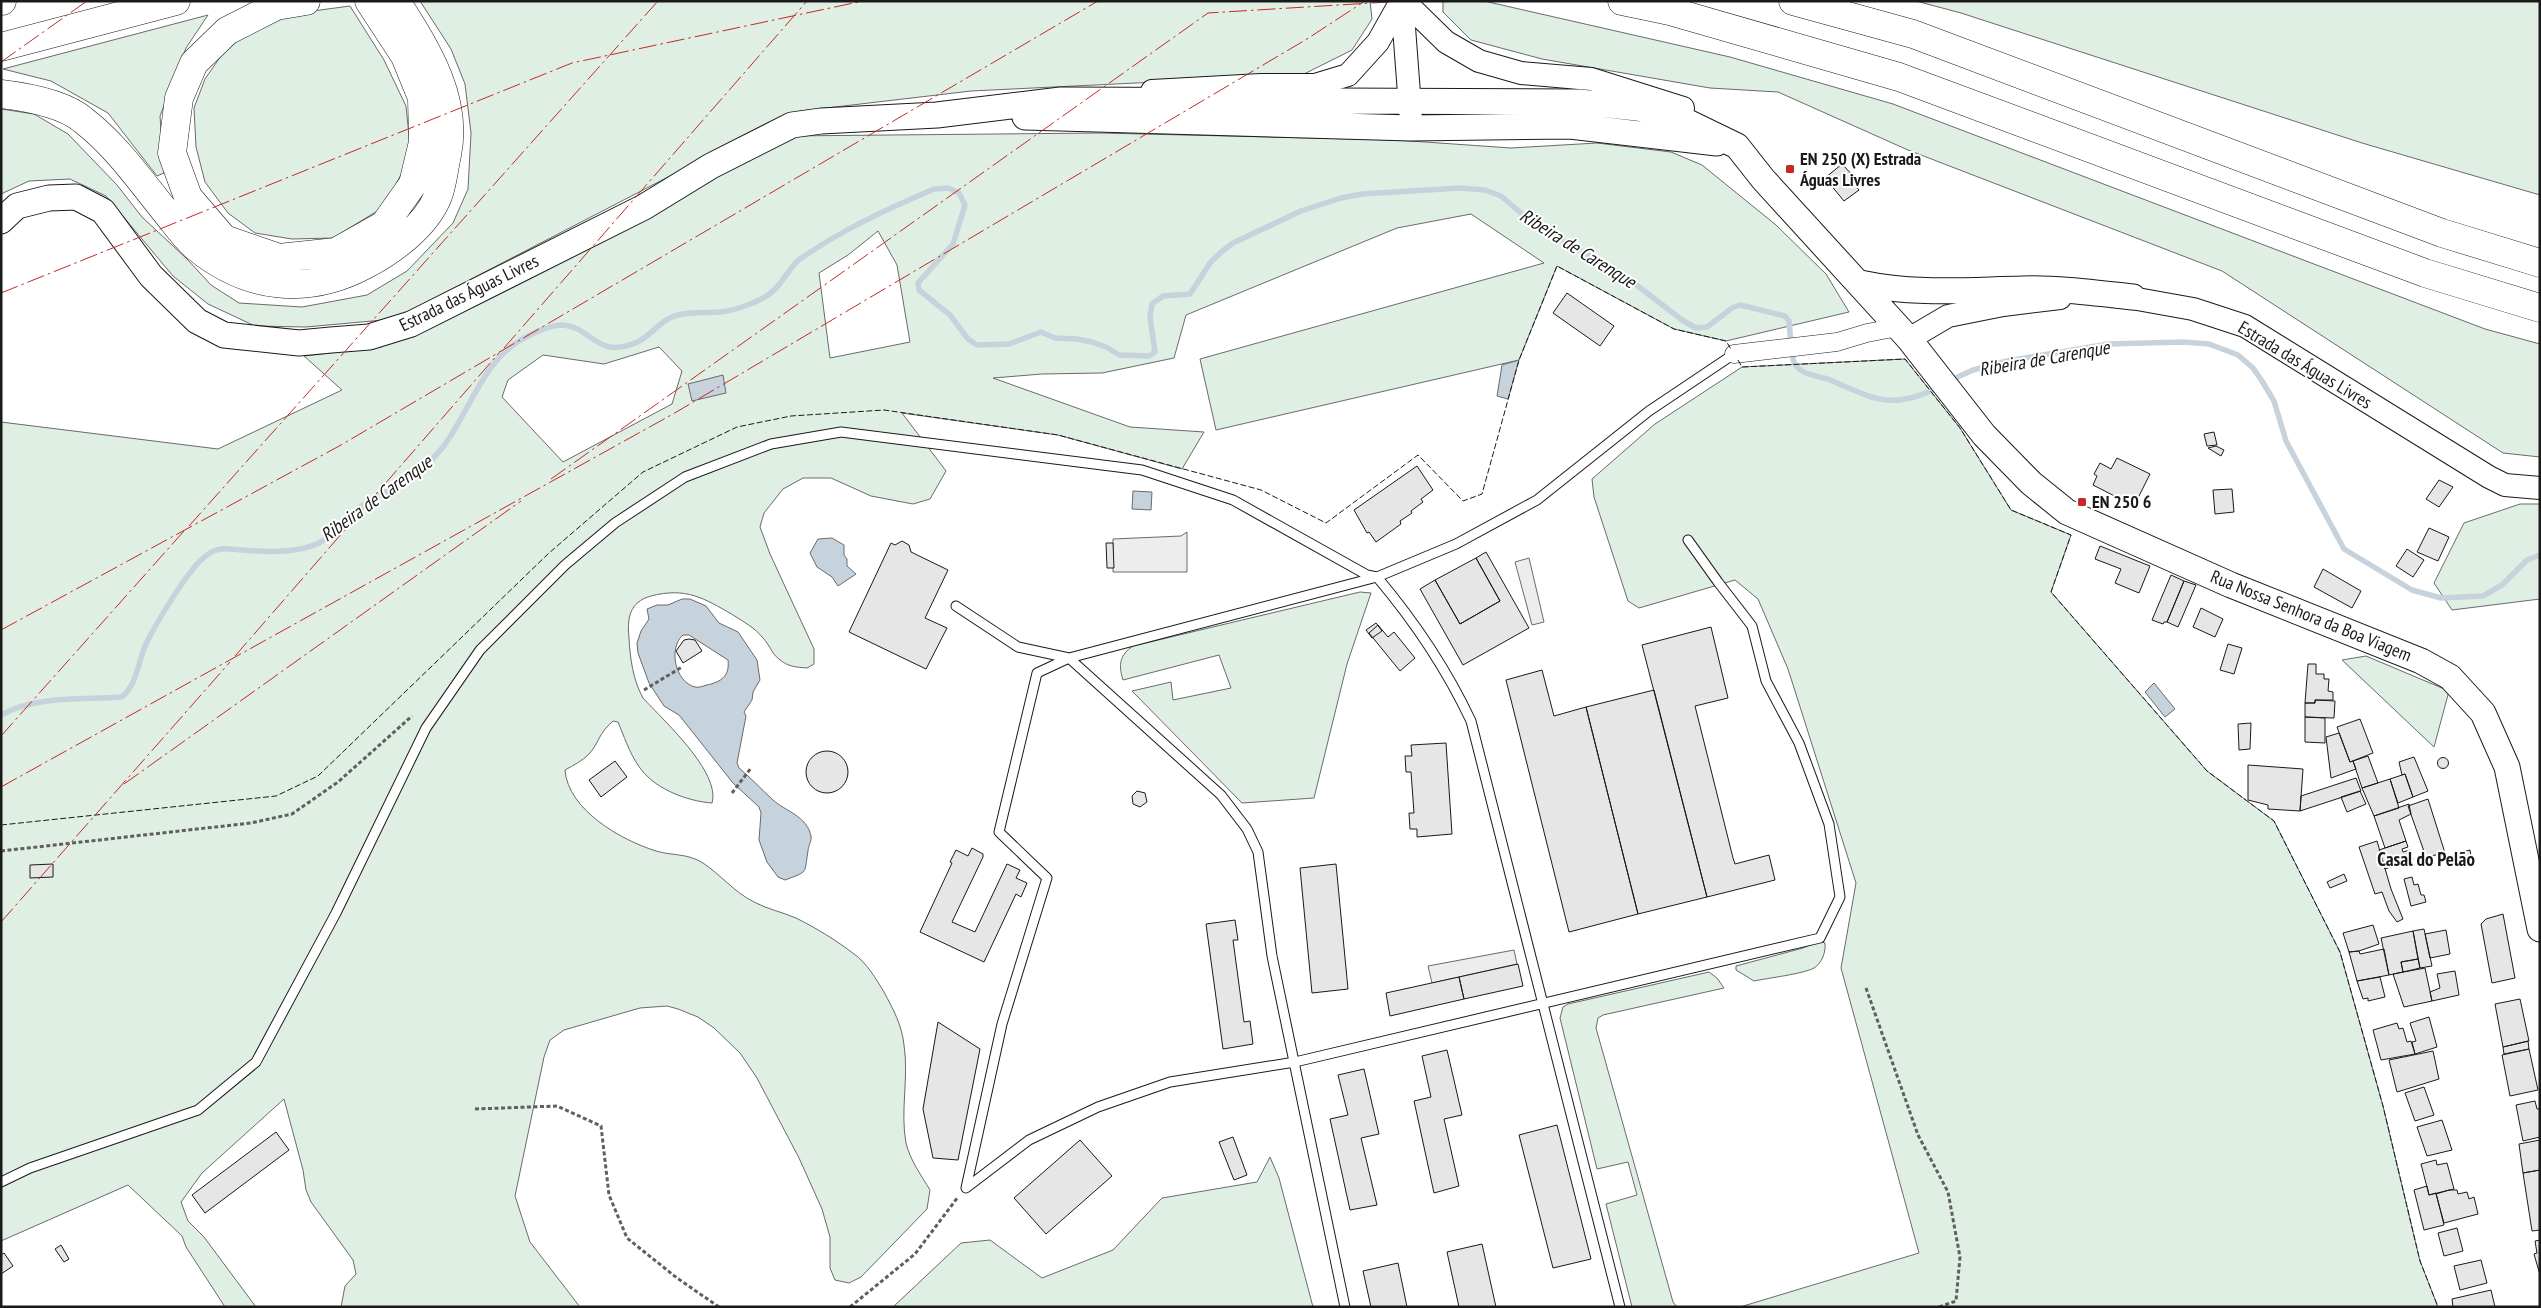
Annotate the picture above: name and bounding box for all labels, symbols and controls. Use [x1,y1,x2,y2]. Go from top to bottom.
place label: EN 250 (X) Estrada Águas Livres [1799,147,1921,191]
marker: EN 250 (X) Estrada Águas Livres [1784,163,1796,175]
water label: Ribeira de Carenque [1516,203,1641,294]
street label: Estrada das Águas Livres [395,249,542,336]
street label: Estrada das Águas Livres [2234,316,2376,414]
water label: Ribeira de Carenque [1977,335,2112,381]
water label: Ribeira de Carenque [315,449,437,547]
place label: EN 250 6 [2092,490,2151,513]
marker: EN 250 6 [2076,496,2088,508]
street label: Rua Nossa Senhora da Boa Viagem [2207,565,2415,666]
district label: Casal do Pelão [2377,847,2475,871]

